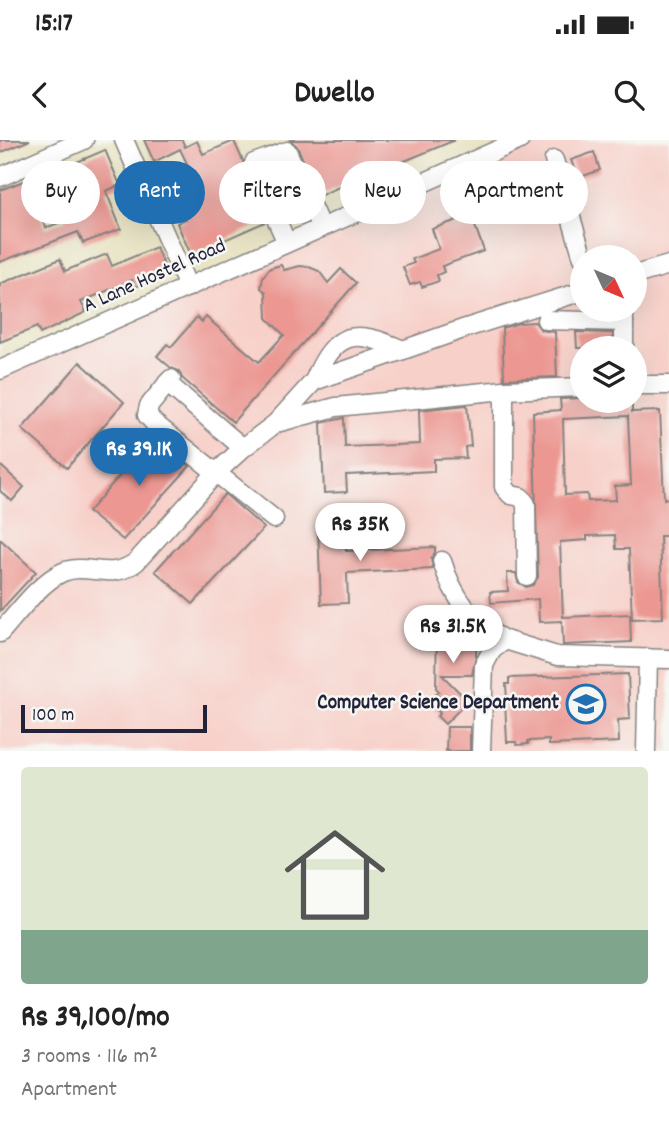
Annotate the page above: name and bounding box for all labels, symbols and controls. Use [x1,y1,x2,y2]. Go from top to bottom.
text: 15:17 [35,6,73,43]
text: Dwello [294,72,375,118]
icon: back [21,76,59,114]
icon: search [610,76,648,114]
chip: Buy [21,161,100,224]
chip: Rent [114,161,205,224]
chip: Filters [219,161,326,224]
chip: New [340,161,426,224]
chip: Apartment [440,161,588,224]
street label: A Lane Hostel Road [79,232,231,322]
north arrow [570,245,648,322]
map controls [570,245,647,413]
button: layers [570,336,647,413]
pin: Rs 39.1K [67,428,211,488]
text: Rs 39.1K [106,434,172,467]
pin: Rs 35K [303,504,417,563]
text: Rs 35K [331,509,389,542]
pin: Rs 31.5K [381,606,525,665]
text: Rs 31.5K [420,611,486,644]
school or university icon: Computer Science Department [565,683,607,725]
place label: Computer Science Department [317,689,559,719]
scale bar [21,702,206,734]
text: 100 m [32,703,74,730]
icon: home [272,812,398,938]
text: Rs 39,100/mo [21,998,170,1041]
text: 3 rooms · 116 m² [21,1041,158,1074]
text: Apartment [21,1074,117,1107]

